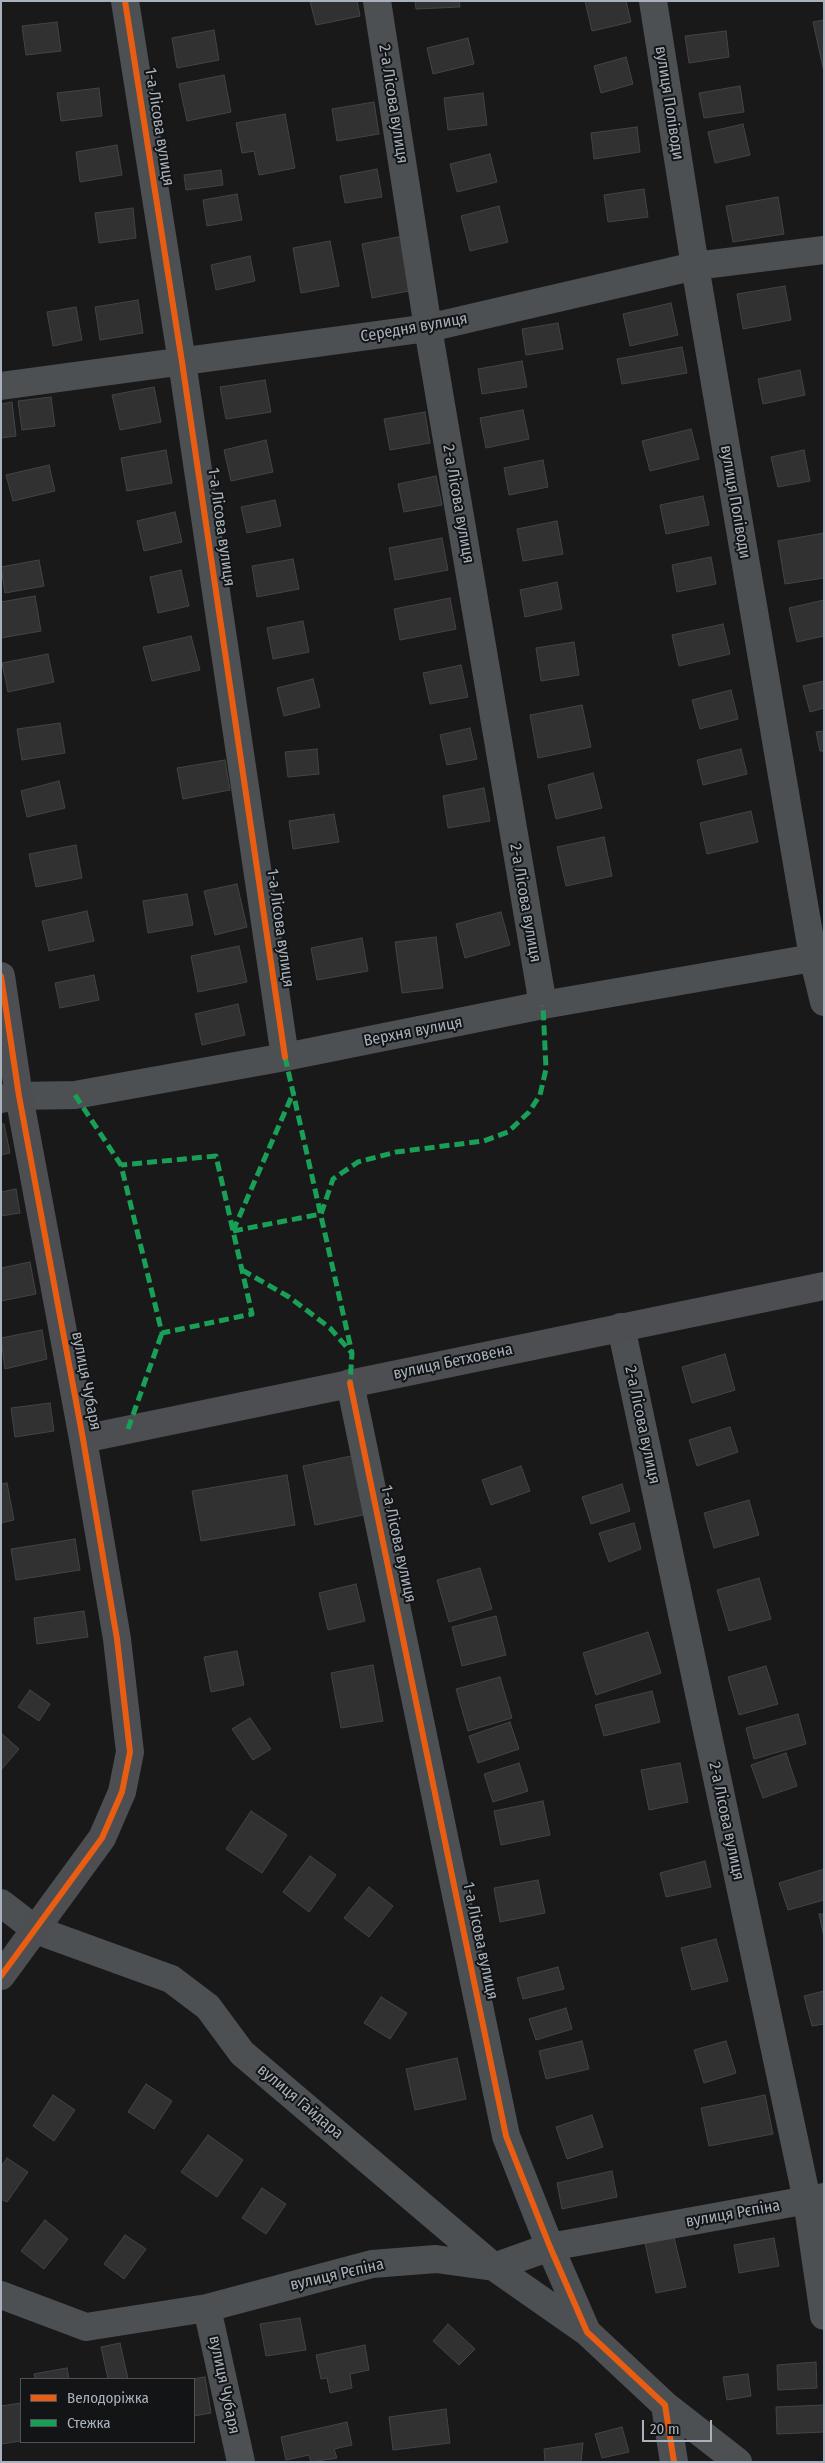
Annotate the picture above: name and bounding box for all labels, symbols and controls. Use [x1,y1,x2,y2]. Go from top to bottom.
street label: 2-а Лісова вулиця [374,43,412,165]
street label: вулиця Поліводи [651,45,687,161]
street label: 1-а Лісова вулиця [140,67,178,187]
street label: Середня вулиця [359,309,469,347]
street label: 2-а Лісова вулиця [438,443,478,565]
street label: вулиця Поліводи [716,444,754,560]
street label: 1-а Лісова вулиця [203,467,239,587]
street label: 2-а Лісова вулиця [505,842,545,964]
street label: 1-а Лісова вулиця [262,868,298,988]
street label: Верхня вулиця [362,1013,464,1051]
street label: вулиця Чубаря [67,1330,105,1432]
street label: вулиця Бетховена [391,1340,515,1384]
street label: 2-а Лісова вулиця [620,1364,664,1486]
street label: 1-а Лісова вулиця [376,1484,420,1604]
street label: 2-а Лісова вулиця [704,1760,748,1882]
street label: 1-а Лісова вулиця [458,1881,502,2001]
street label: вулиця Гайдара [253,2061,347,2143]
street label: вулиця Рєпіна [684,2196,782,2232]
street label: вулиця Рєпіна [288,2255,386,2295]
street label: вулиця Чубаря [204,2334,244,2436]
legend [20,2378,195,2443]
text: Велодоріжка [67,2389,149,2407]
scale bar [645,2410,715,2442]
text: Стежка [67,2414,111,2432]
text: 20 m [650,2420,680,2438]

